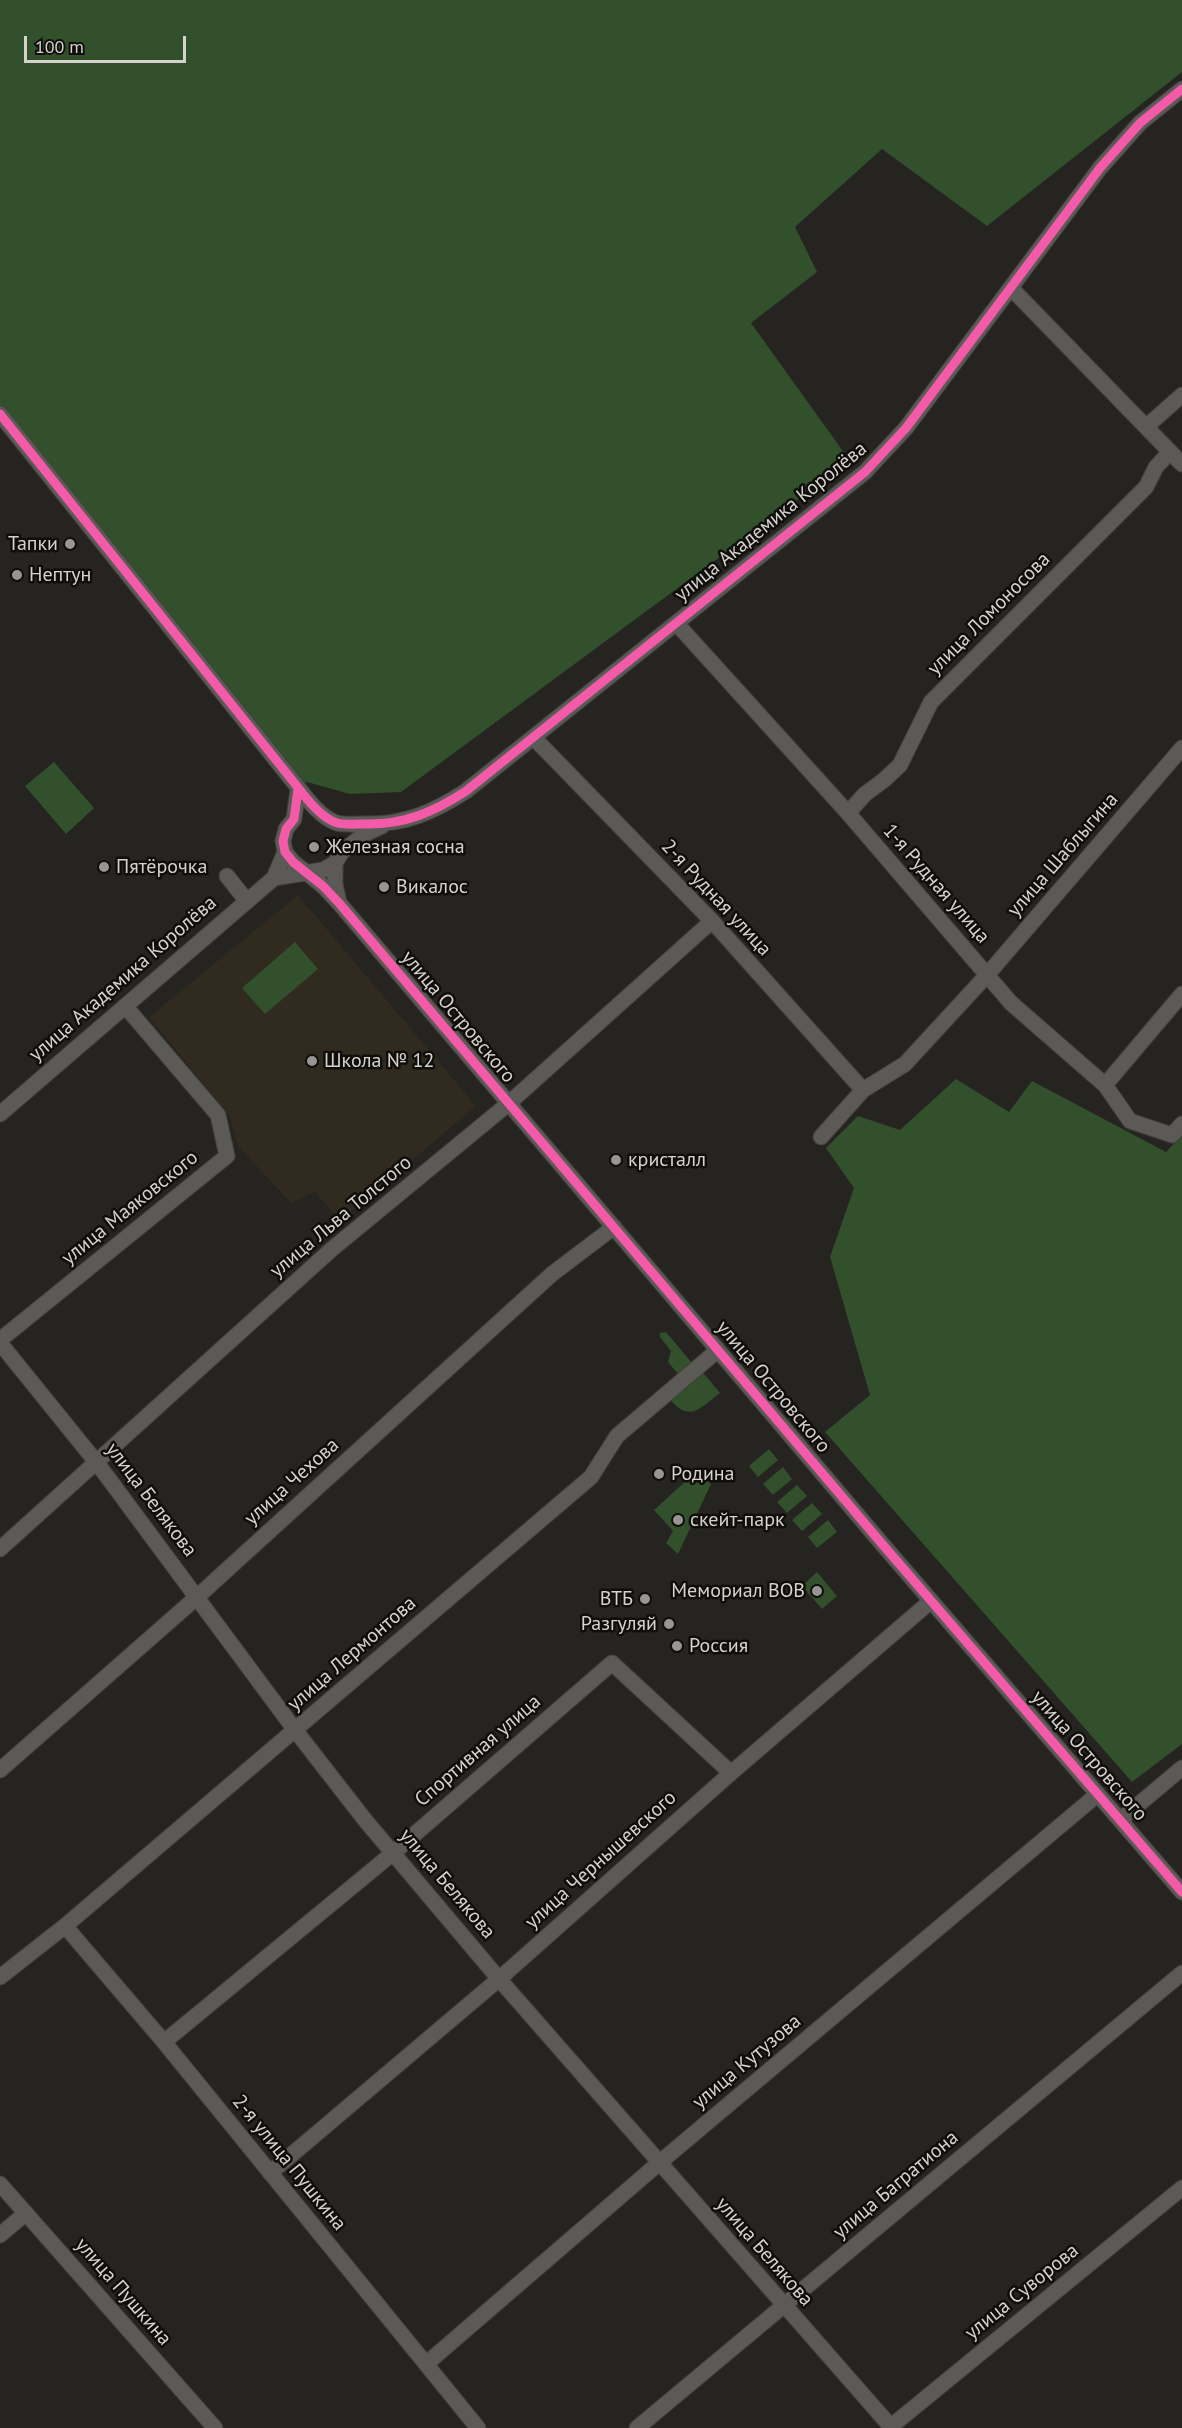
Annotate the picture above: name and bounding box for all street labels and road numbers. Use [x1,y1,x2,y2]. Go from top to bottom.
street label: улица Академика Королёва [670,437,872,607]
street label: улица Ломоносова [923,548,1055,680]
street label: улица Шаблыгина [1003,788,1123,922]
street label: 1-я Рудная улица [878,819,994,949]
street label: 2-я Рудная улица [656,835,776,961]
street label: улица Академика Королёва [24,891,222,1067]
street label: улица Островского [396,946,520,1088]
street label: улица Маяковского [57,1146,203,1270]
street label: улица Льва Толстого [265,1151,417,1283]
street label: улица Островского [711,1316,835,1458]
street label: улица Чехова [240,1433,344,1531]
street label: улица Белякова [100,1438,202,1562]
street label: улица Лермонтова [283,1592,421,1716]
street label: улица Островского [1026,1686,1152,1826]
street label: Спортивная улица [410,1690,546,1812]
street label: улица Чернышевского [520,1786,682,1934]
street label: улица Белякова [394,1824,500,1944]
street label: улица Кутузова [688,2010,806,2114]
street label: 2-я улица Пушкина [227,2090,351,2236]
street label: улица Багратиона [829,2126,963,2244]
street label: улица Белякова [710,2193,818,2311]
street label: улица Пушкина [70,2233,176,2351]
street label: улица Суворова [960,2239,1084,2345]

